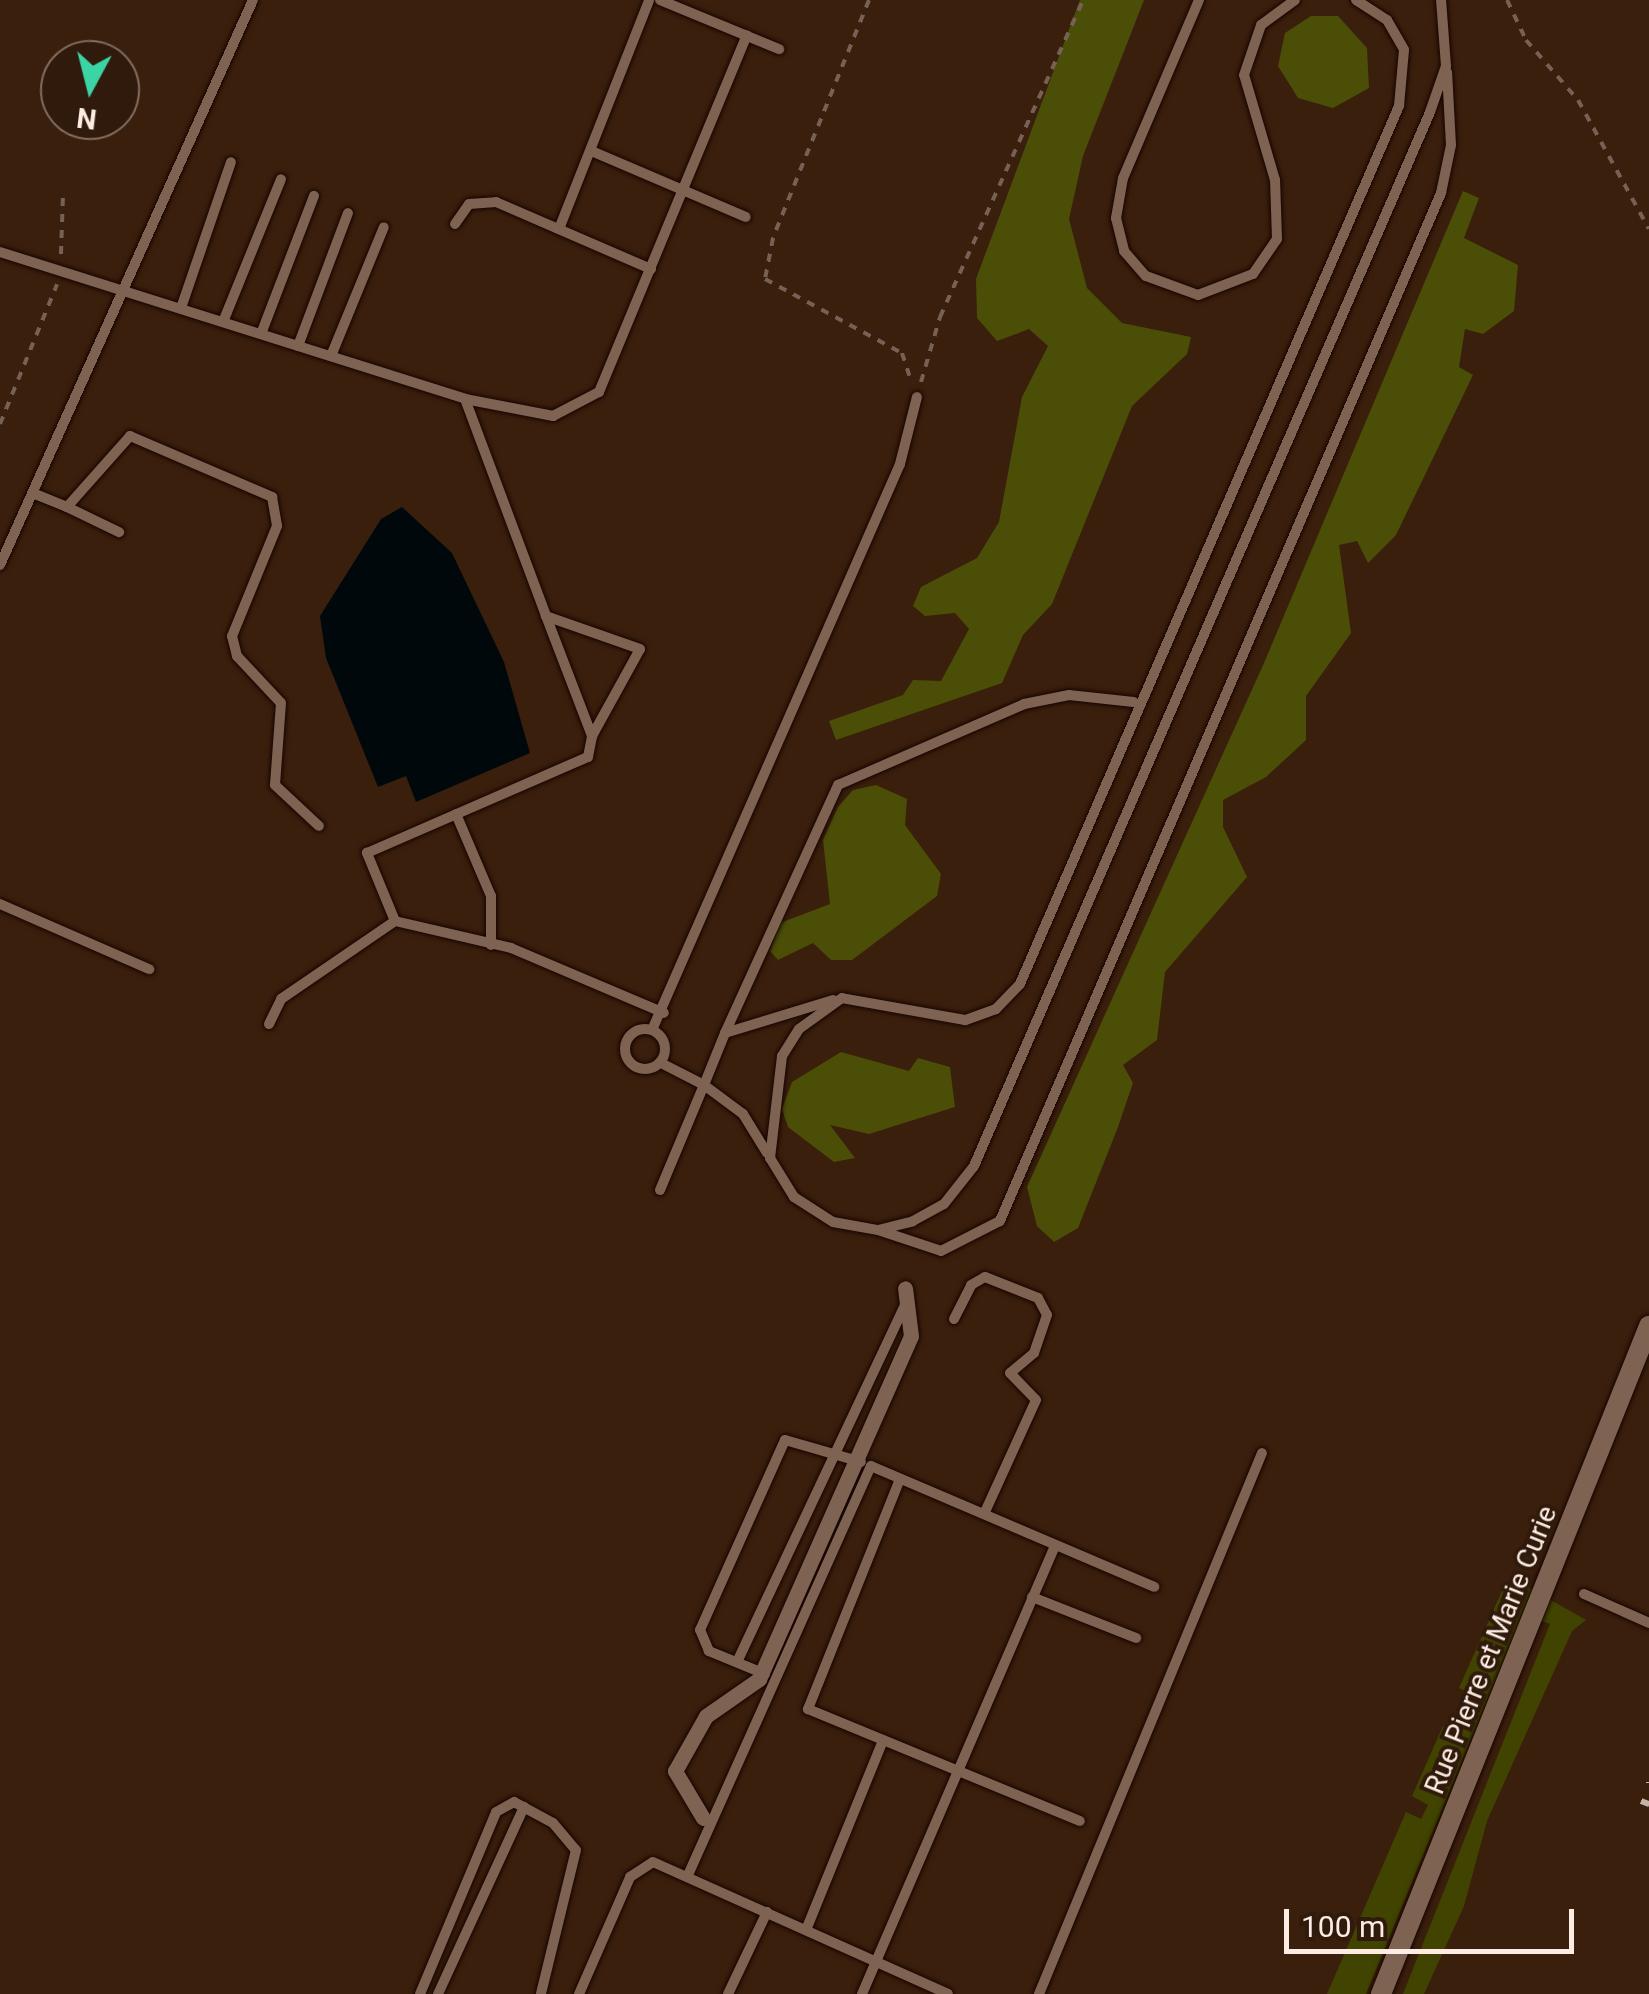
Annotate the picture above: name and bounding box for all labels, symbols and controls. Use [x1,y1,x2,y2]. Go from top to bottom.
north arrow [40,40,140,140]
text: N [75,101,98,136]
street label: Rue Pierre et Marie Curie [1418,1501,1564,1799]
scale bar [1289,1889,1579,1951]
text: 100 m [1301,1909,1385,1944]

